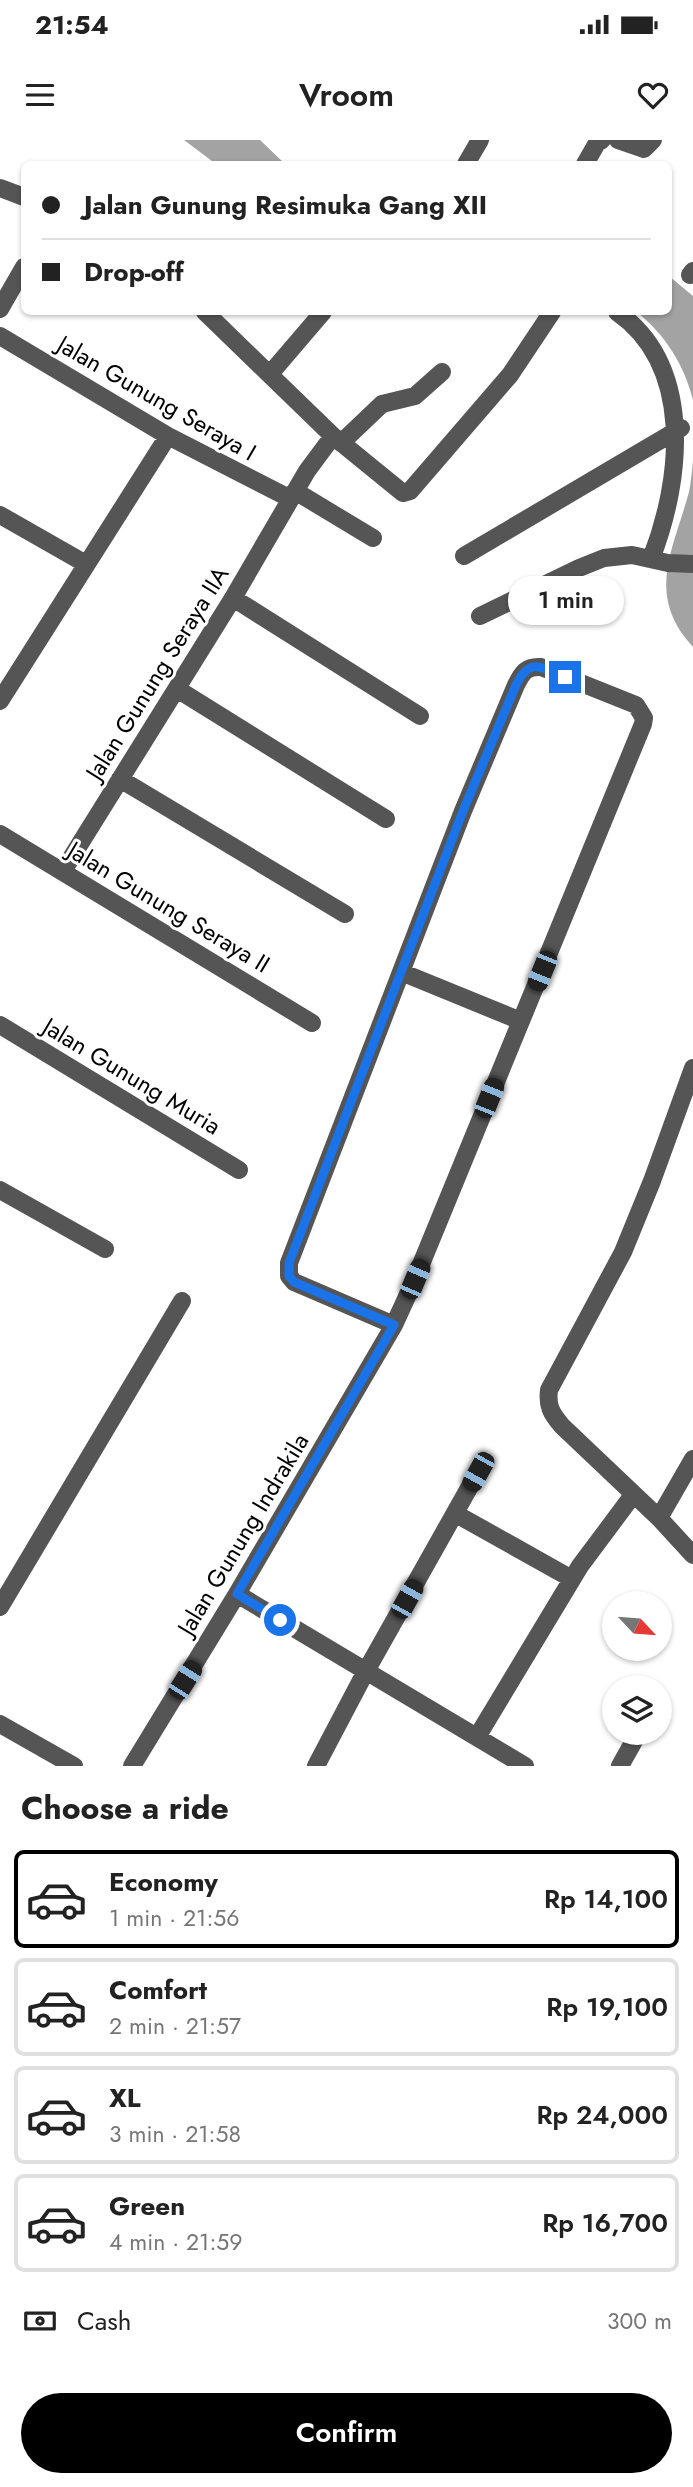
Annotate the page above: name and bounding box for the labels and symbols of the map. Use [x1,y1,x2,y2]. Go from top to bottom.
street label: Jalan Gunung Seraya I [48,325,263,469]
street label: Jalan Gunung Seraya IIA [75,559,237,789]
callout: 1 min [507,575,623,624]
route end [549,661,581,693]
street label: Jalan Gunung Seraya II [59,831,277,981]
car [525,948,560,994]
street label: Jalan Gunung Muria [34,1007,228,1143]
car [472,1075,507,1121]
car [398,1256,433,1302]
street label: Jalan Gunung Indrakila [167,1426,317,1644]
car [459,1449,498,1495]
car [388,1576,427,1622]
north arrow [602,1591,672,1661]
route start [264,1604,296,1636]
car [165,1657,206,1703]

